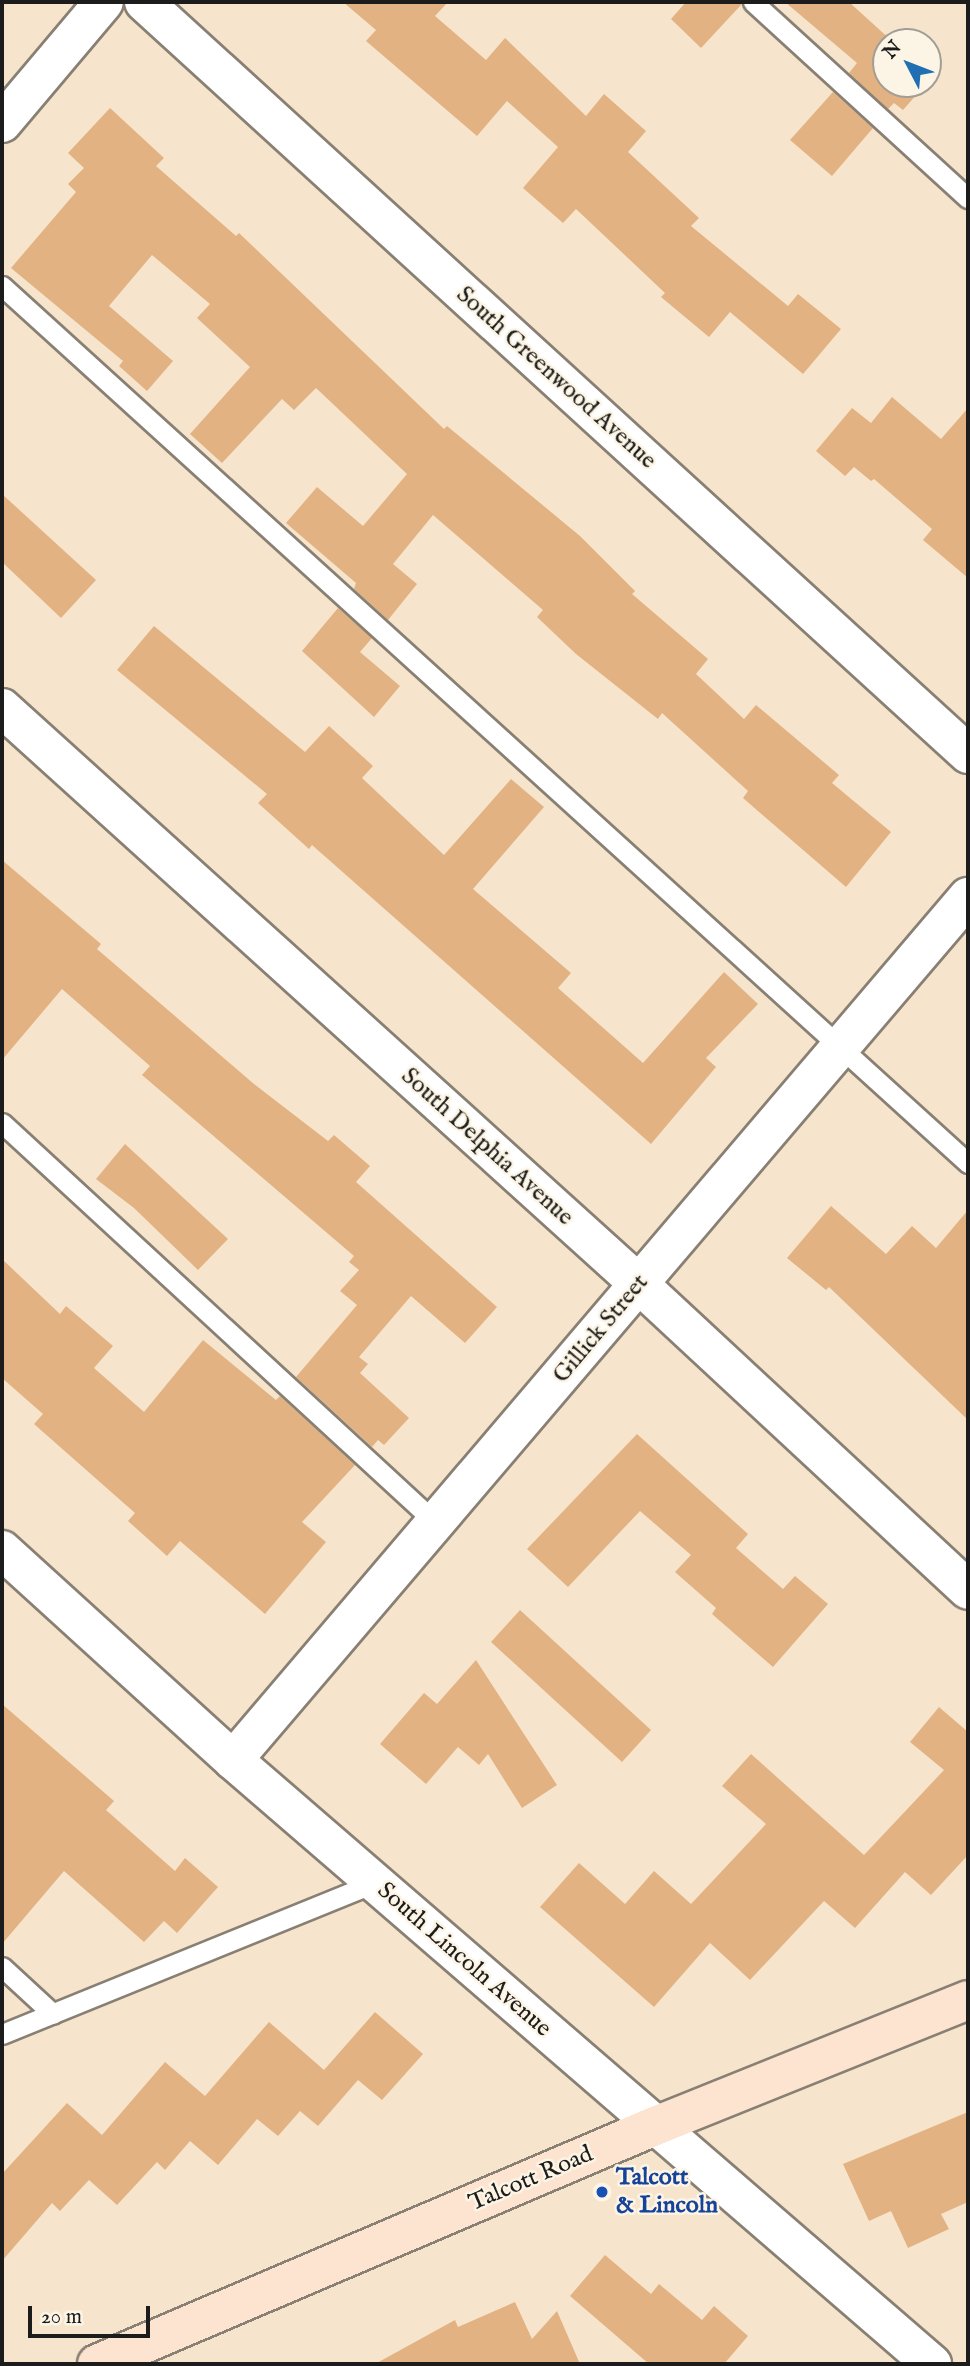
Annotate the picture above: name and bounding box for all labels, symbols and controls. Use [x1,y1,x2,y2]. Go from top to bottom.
north arrow [872,28,942,98]
text: N [878,36,907,64]
street label: South Greenwood Avenue [450,281,662,475]
street label: South Delphia Avenue [395,1062,579,1232]
street label: Gillick Street [547,1269,655,1389]
street label: South Lincoln Avenue [371,1877,557,2043]
street label: Talcott Road [465,2140,597,2218]
place label: Talcott & Lincoln [616,2164,718,2220]
marker: Talcott & Lincoln [594,2184,610,2200]
scale bar [32,2292,154,2336]
text: 20 m [41,2304,82,2331]

